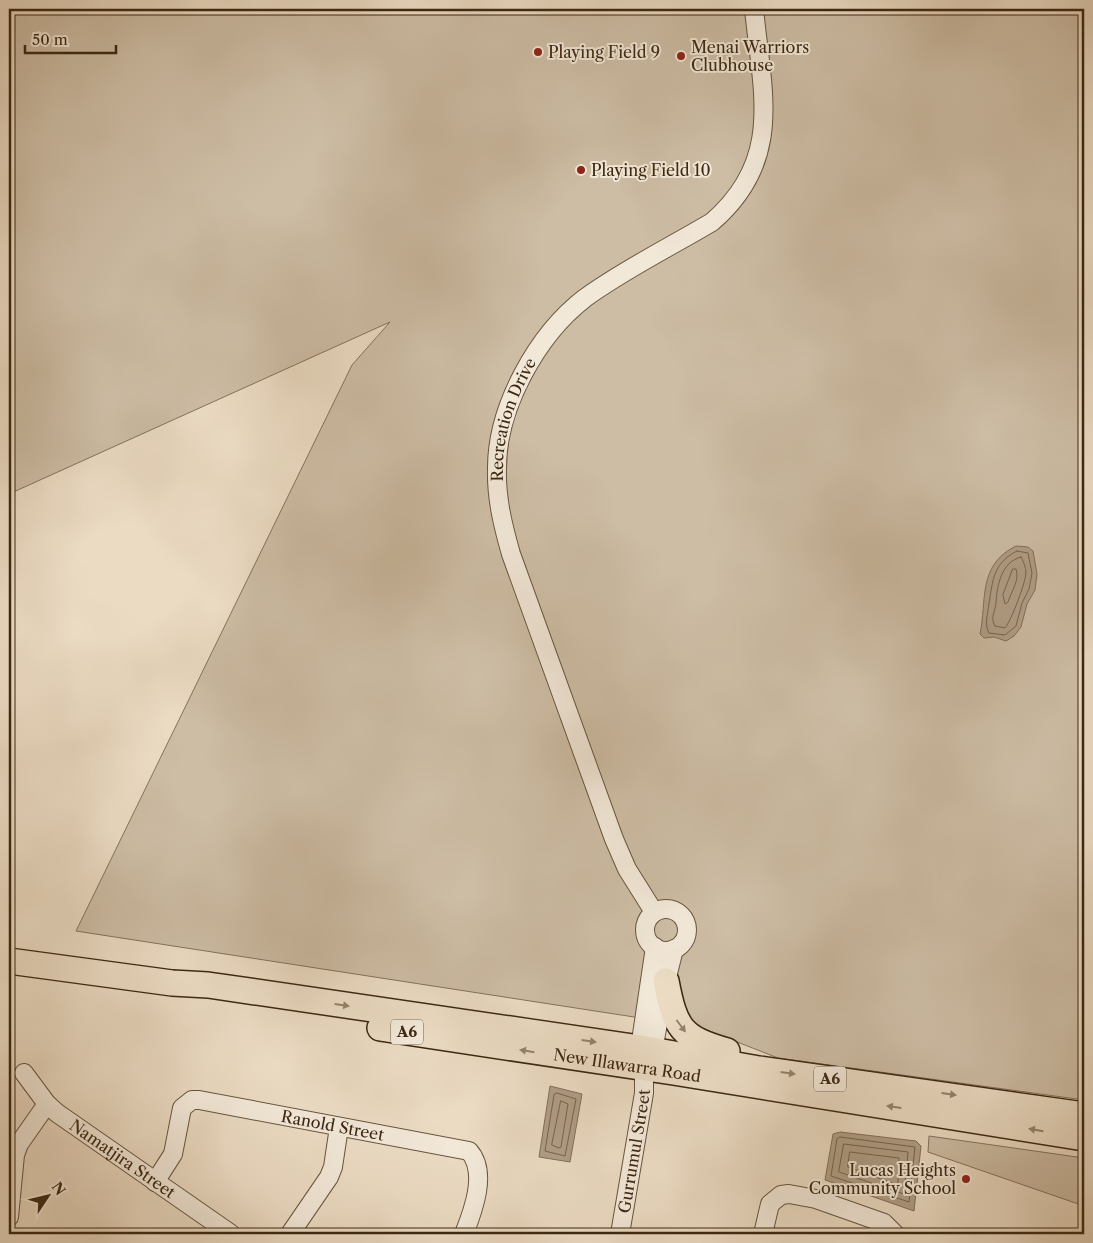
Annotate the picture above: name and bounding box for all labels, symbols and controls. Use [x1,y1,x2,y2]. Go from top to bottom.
scale bar [25,22,116,54]
text: 50 m [32,30,68,49]
place label: Menai Warriors Clubhouse [691,37,809,75]
place label: Playing Field 9 [548,42,660,62]
marker: Playing Field 9 [532,46,544,58]
marker: Menai Warriors Clubhouse [675,50,687,62]
place label: Playing Field 10 [591,160,711,180]
marker: Playing Field 10 [575,164,587,176]
street label: Recreation Drive [487,354,540,482]
one-way arrow [334,1002,350,1010]
road number: A6 [391,1020,423,1044]
one-way arrow [676,1020,686,1033]
one-way arrow [582,1038,598,1046]
street label: New Illawarra Road [552,1044,703,1086]
one-way arrow [518,1047,534,1055]
road number: A6 [814,1066,846,1092]
one-way arrow [780,1069,796,1077]
street label: Gurrumul Street [614,1089,654,1215]
one-way arrow [941,1091,957,1099]
one-way arrow [886,1103,902,1111]
street label: Ranold Street [280,1106,386,1145]
street label: Namatjira Street [66,1115,180,1203]
one-way arrow [1028,1126,1044,1134]
place label: Lucas Heights Community School [809,1160,956,1198]
north arrow [22,1170,72,1220]
marker: Lucas Heights Community School [960,1173,972,1185]
text: N [48,1178,70,1199]

